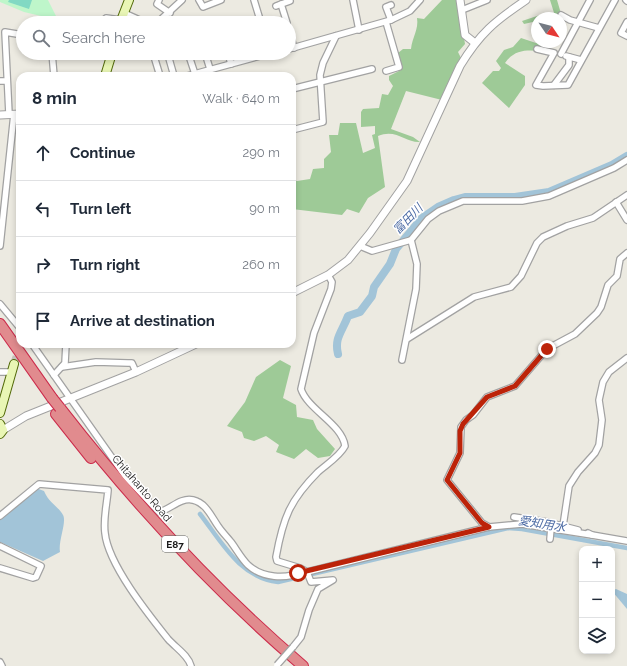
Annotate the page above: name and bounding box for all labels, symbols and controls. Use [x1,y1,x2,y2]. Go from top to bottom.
north arrow [531,12,567,48]
search box [16,16,296,60]
icon: search [30,27,52,49]
text: Search here [62,29,145,47]
text: 8 min [32,88,77,108]
text: Walk · 640 m [202,91,280,106]
icon: ahead [32,142,54,164]
text: Continue [70,144,135,162]
text: 290 m [242,145,280,160]
icon: left [32,198,54,220]
text: Turn left [70,200,131,218]
water label: 富田川 [390,200,427,237]
text: 90 m [249,201,280,216]
icon: right [32,254,54,276]
text: Turn right [70,256,140,274]
text: 260 m [242,257,280,272]
icon: arrive [32,310,54,332]
text: Arrive at destination [70,312,215,330]
route end [538,340,556,358]
street label: Chitahanto Road [109,452,174,524]
water label: 愛知用水 [517,513,569,535]
road number: E87 [162,536,188,552]
map controls [579,546,615,654]
button: + [579,546,615,582]
route start [289,564,307,582]
button: − [579,582,615,618]
button: layers [579,618,615,654]

